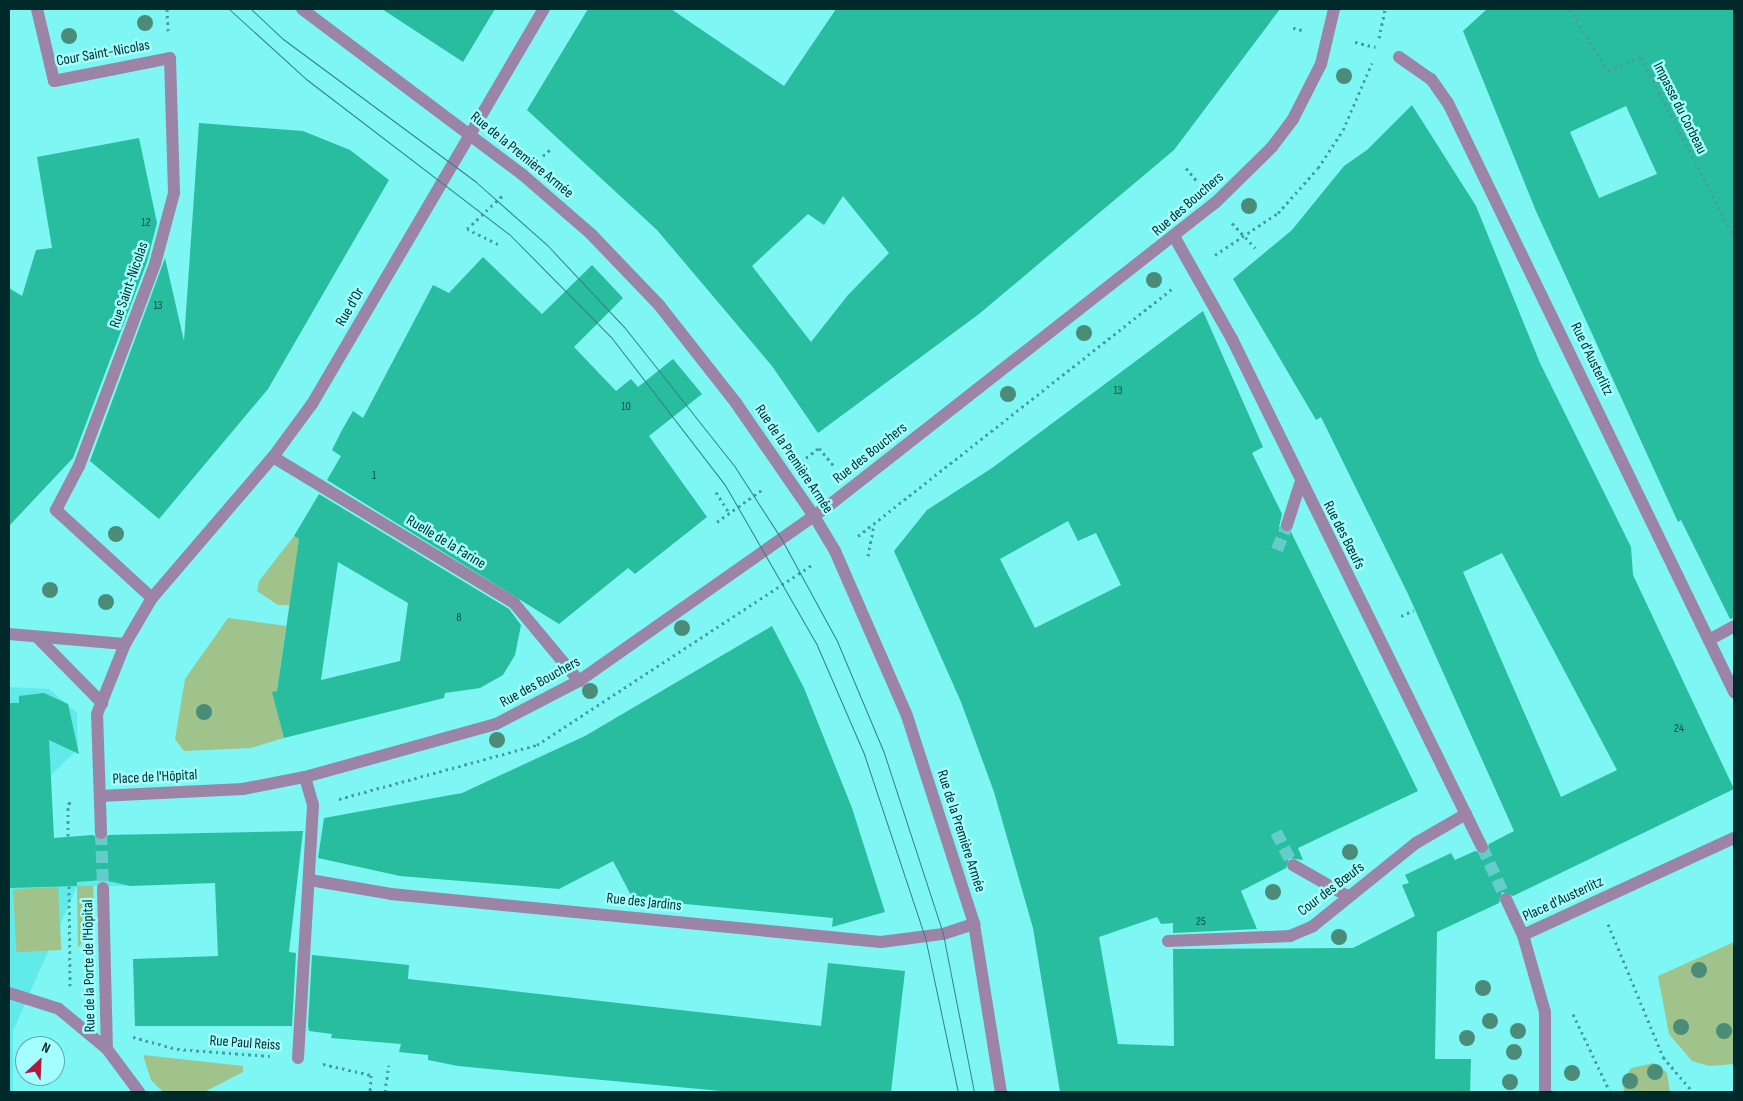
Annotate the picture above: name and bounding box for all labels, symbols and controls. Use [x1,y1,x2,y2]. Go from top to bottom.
street label: Cour Saint-Nicolas [55,36,151,70]
street label: Impasse du Corbeau [1649,59,1711,157]
street label: Rue de la Première Armée [467,108,577,202]
street label: Rue des Bouchers [1149,168,1227,240]
house number: 12 [141,216,151,230]
street label: Rue Saint-Nicolas [106,240,152,330]
street label: Rue d'Or [332,284,368,330]
house number: 13 [153,299,163,313]
street label: Rue d'Austerlitz [1567,320,1617,398]
house number: 13 [1113,384,1123,398]
house number: 10 [621,400,631,414]
street label: Rue de la Première Armée [751,401,837,517]
street label: Rue des Bouchers [829,419,911,487]
house number: 1 [372,469,376,483]
street label: Rue des Bœufs [1319,498,1369,572]
street label: Ruelle de la Farine [403,511,489,573]
house number: 8 [456,611,462,625]
street label: Rue des Bouchers [497,653,583,711]
house number: 24 [1674,722,1684,736]
street label: Place de l'Hôpital [112,766,198,788]
street label: Rue de la Première Armée [933,768,989,894]
street label: Cour des Bœufs [1294,858,1368,920]
street label: Place d'Austerlitz [1520,873,1606,925]
street label: Rue des Jardins [606,889,682,915]
street label: Rue de la Porte de l'Hôpital [79,899,99,1033]
house number: 25 [1196,915,1206,929]
street label: Rue Paul Reiss [209,1032,281,1054]
north arrow [15,1036,65,1086]
text: N [39,1039,53,1057]

